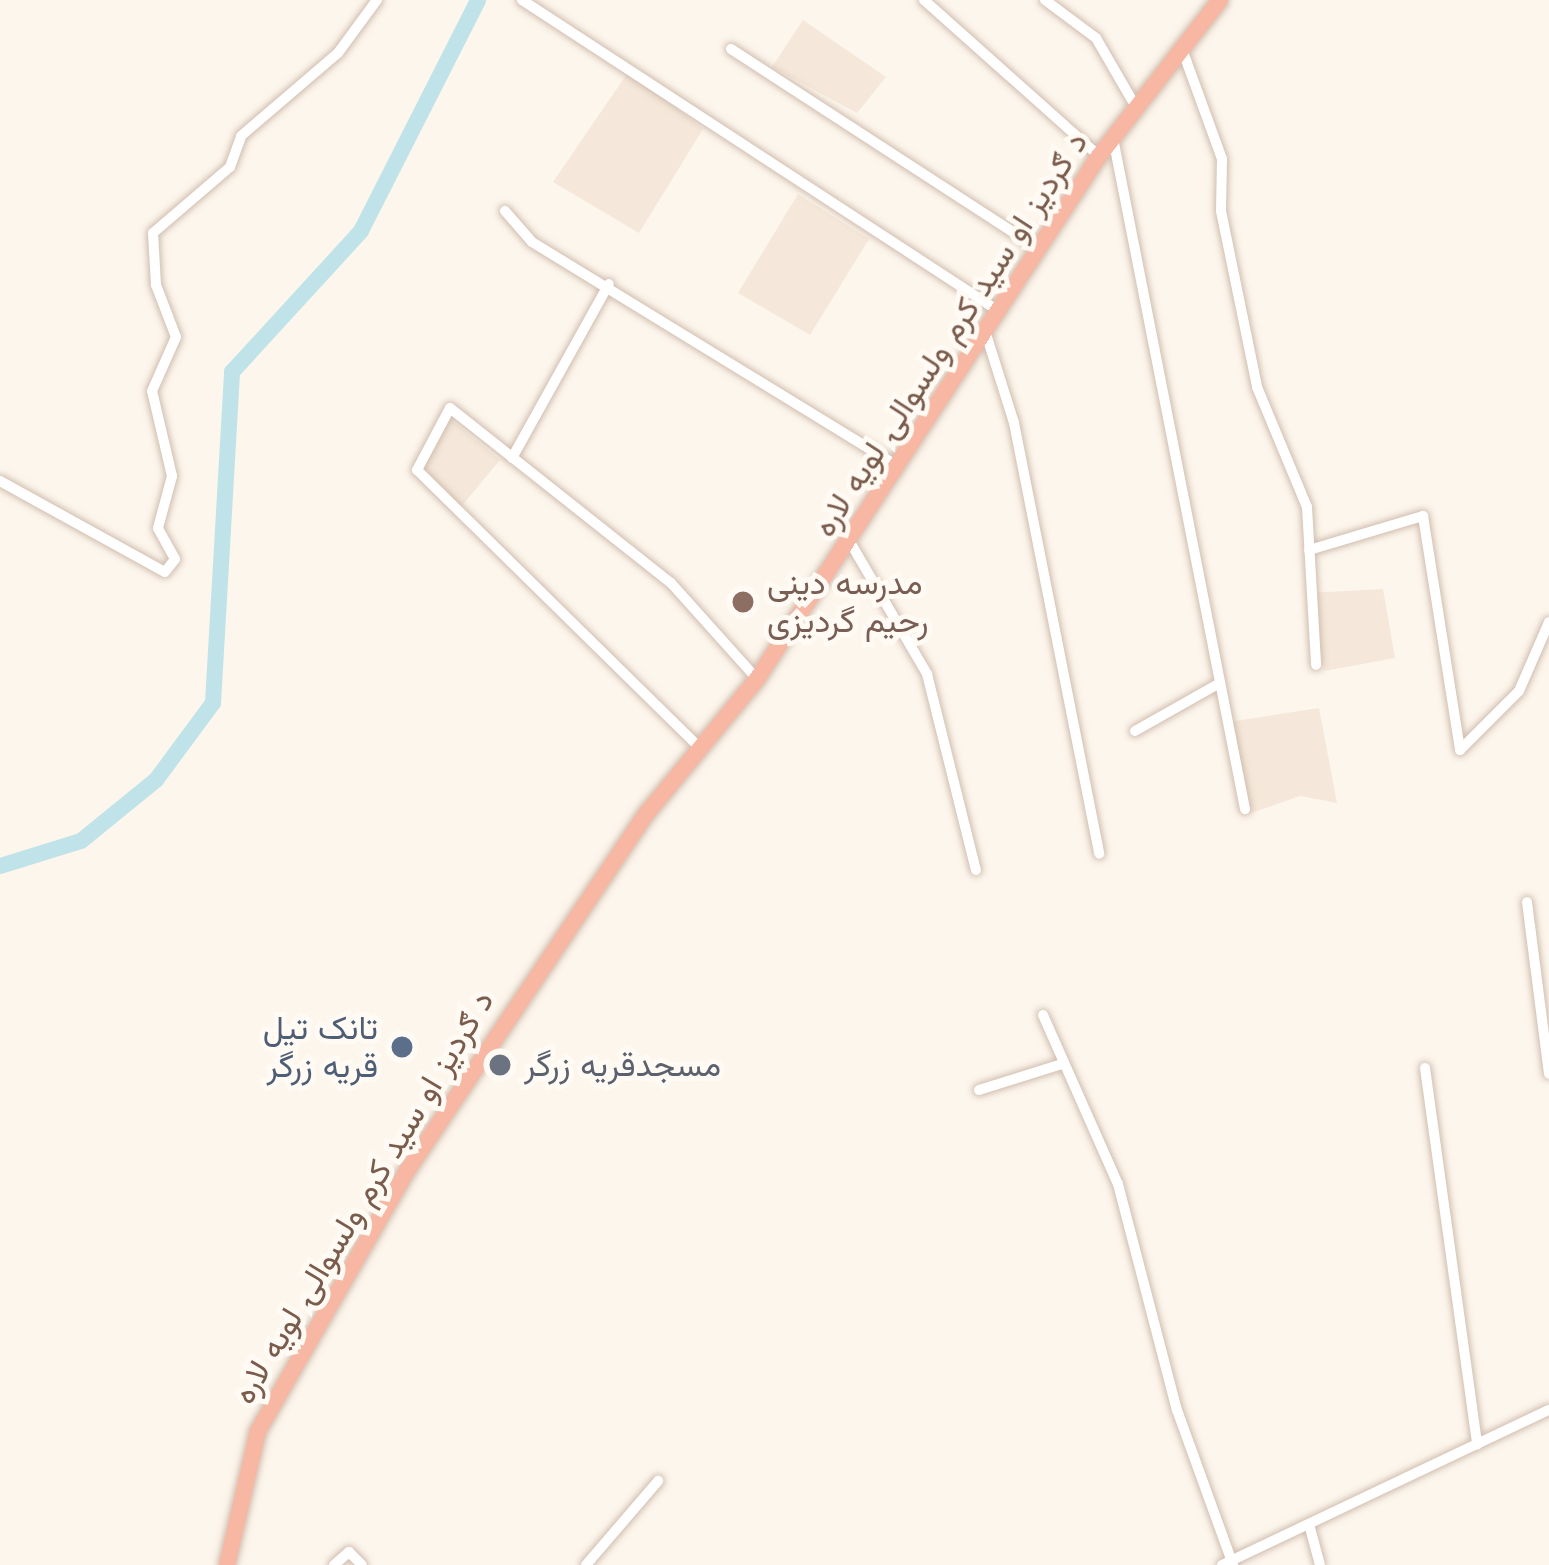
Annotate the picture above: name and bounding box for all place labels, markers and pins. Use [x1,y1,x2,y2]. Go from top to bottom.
place label: مدرسه دینی رحیم گردیزی [767,563,929,641]
marker: مدرسه دینی رحیم گردیزی [730,589,756,615]
place label: تانک تیل قریه زرگر [263,1008,378,1086]
marker: تانک تیل قریه زرگر [389,1034,415,1060]
place label: مسجدقریه زرگر [524,1045,721,1085]
marker: مسجدقریه زرگر [487,1052,513,1078]

